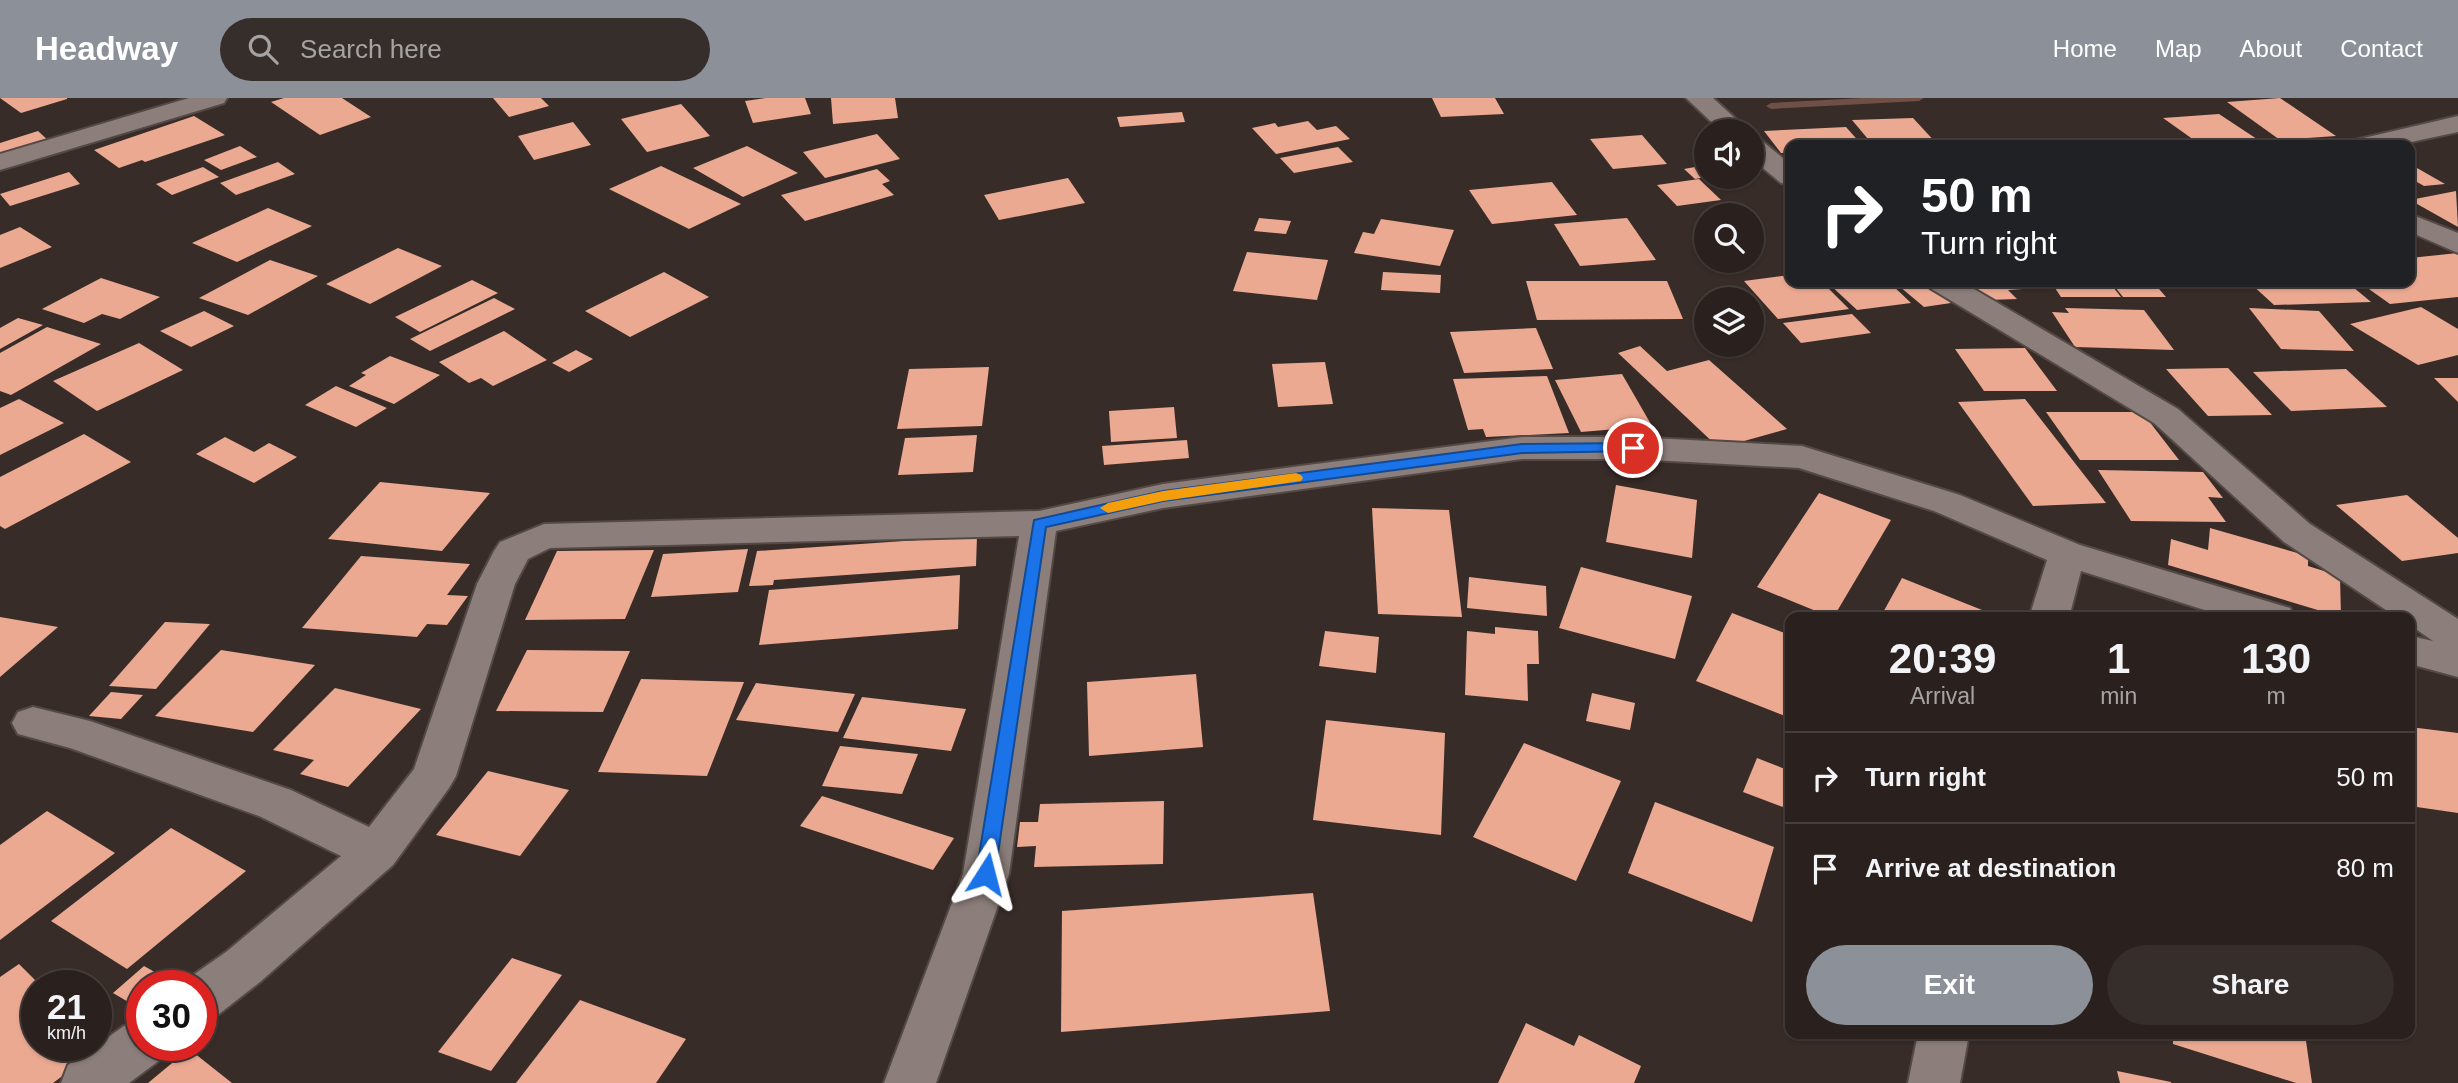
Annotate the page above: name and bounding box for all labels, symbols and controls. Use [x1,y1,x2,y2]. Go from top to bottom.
search box [220,18,710,81]
text: Headway [35,30,178,67]
icon: search [244,30,282,68]
text: Search here [300,34,442,64]
text: Home [2053,35,2117,62]
text: Map [2155,35,2202,62]
text: About [2240,35,2302,62]
text: Contact [2340,35,2423,62]
map controls [1694,119,1764,357]
button: sound [1694,119,1764,189]
icon: right [1806,168,1897,259]
text: 50 m [1921,168,2033,222]
button: search [1694,203,1764,273]
text: Turn right [1921,225,2057,261]
button: layers [1694,287,1764,357]
pin [1603,418,1663,478]
icon: arrive [1614,429,1652,467]
text: 20:39 [1889,635,1996,682]
text: 1 [2107,635,2130,682]
text: 130 [2241,635,2311,682]
text: Arrival [1910,683,1975,709]
text: min [2100,683,2137,709]
text: m [2267,683,2286,709]
icon: right [1806,759,1844,797]
text: Turn right [1865,762,1986,792]
text: 50 m [2336,762,2394,792]
position arrow [949,837,1023,911]
icon: arrive [1806,850,1844,888]
text: Arrive at destination [1865,853,2116,883]
text: 80 m [2336,853,2394,883]
button: Exit [1806,945,2093,1025]
button: Share [2107,945,2394,1025]
speed limit sign: 30 [126,970,217,1061]
text: 21 [47,987,86,1026]
text: km/h [47,1023,86,1043]

